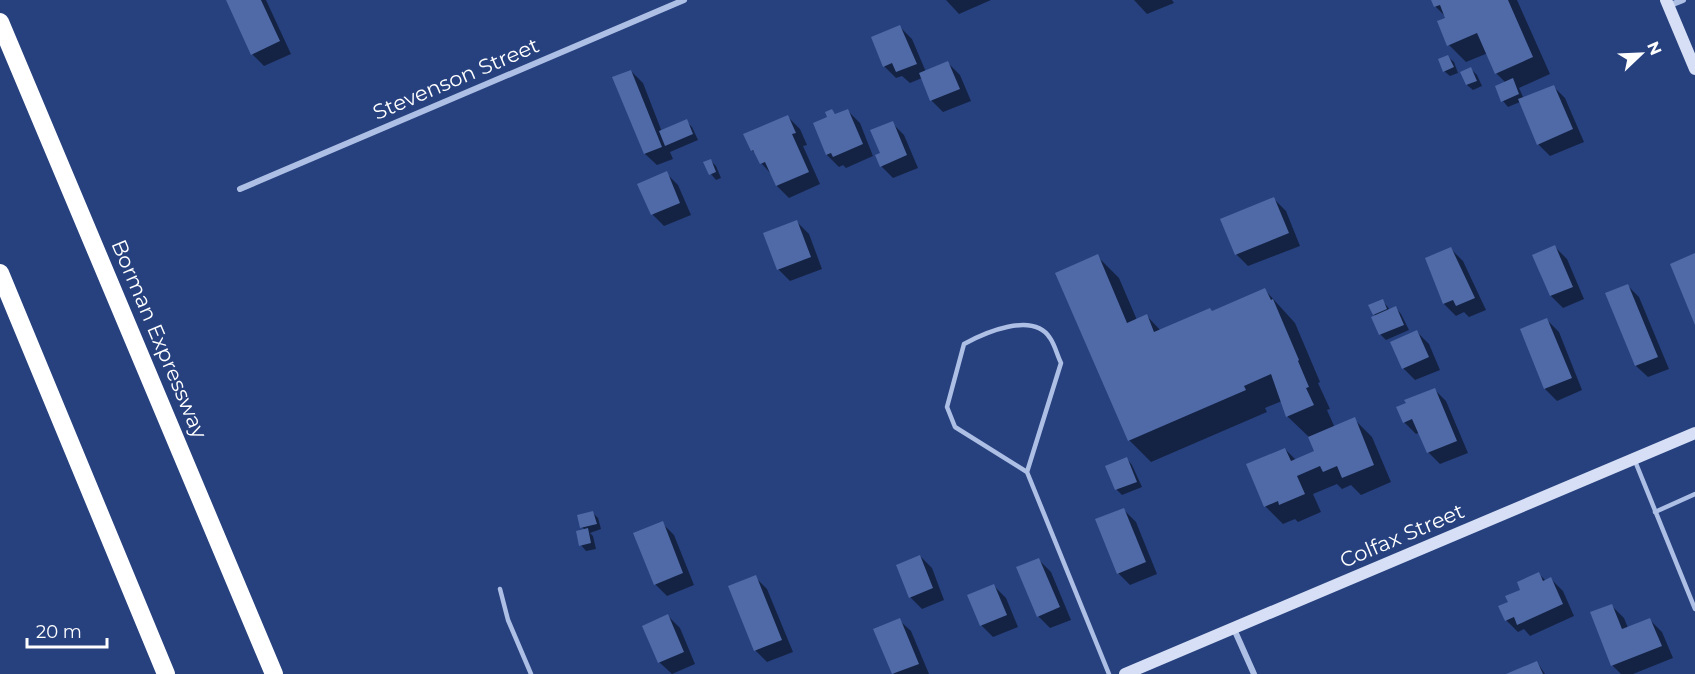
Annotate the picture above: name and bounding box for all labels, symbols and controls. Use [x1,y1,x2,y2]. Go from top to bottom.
north arrow [1611,24,1671,84]
street label: Stevenson Street [369,32,543,125]
text: N [1643,39,1666,58]
street label: Borman Expressway [106,236,213,442]
street label: Colfax Street [1336,498,1468,573]
scale bar [27,611,106,649]
text: 20 m [36,621,82,643]

